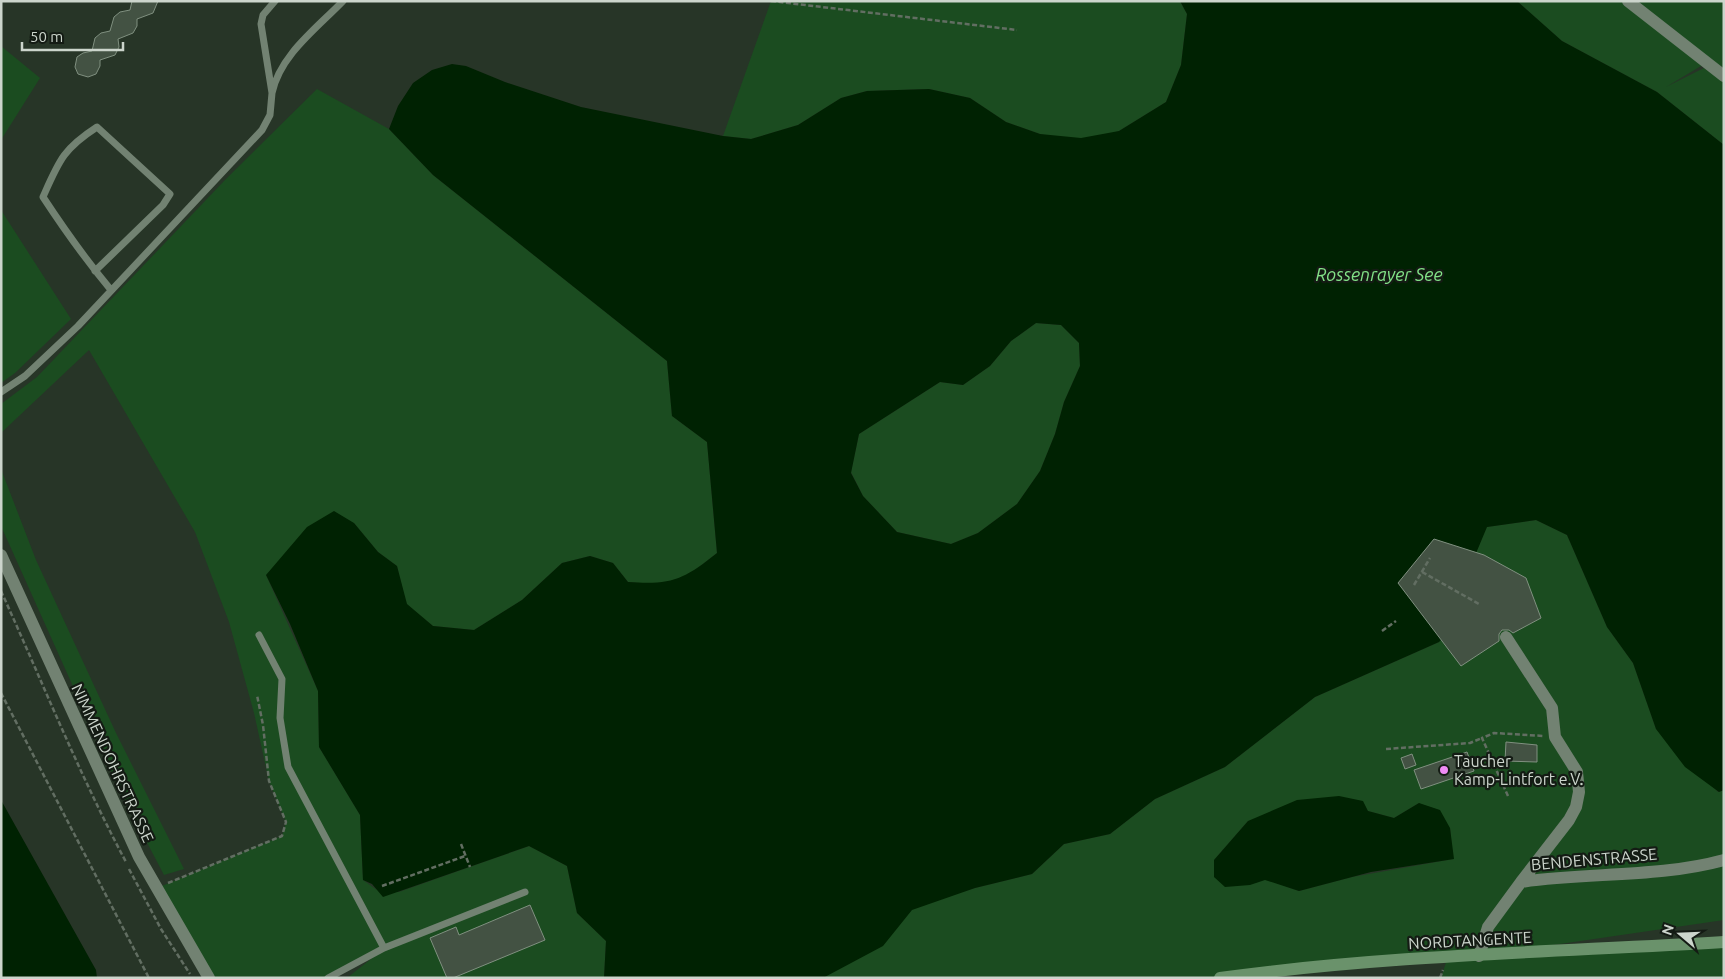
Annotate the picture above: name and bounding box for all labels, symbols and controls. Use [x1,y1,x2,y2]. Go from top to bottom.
scale bar [22,20,124,52]
text: 50 m [30,28,63,45]
water label: Rossenrayer See [1315,264,1443,284]
street label: NIMMENDOHRSTRASSE [68,681,158,845]
place label: Taucher Kamp-Lintfort e.V. [1454,752,1583,788]
marker: Taucher Kamp-Lintfort e.V. [1438,764,1450,776]
street label: BENDENSTRASSE [1530,845,1658,873]
north arrow [1655,909,1705,959]
text: N [1658,922,1677,937]
street label: NORDTANGENTE [1408,928,1532,952]

